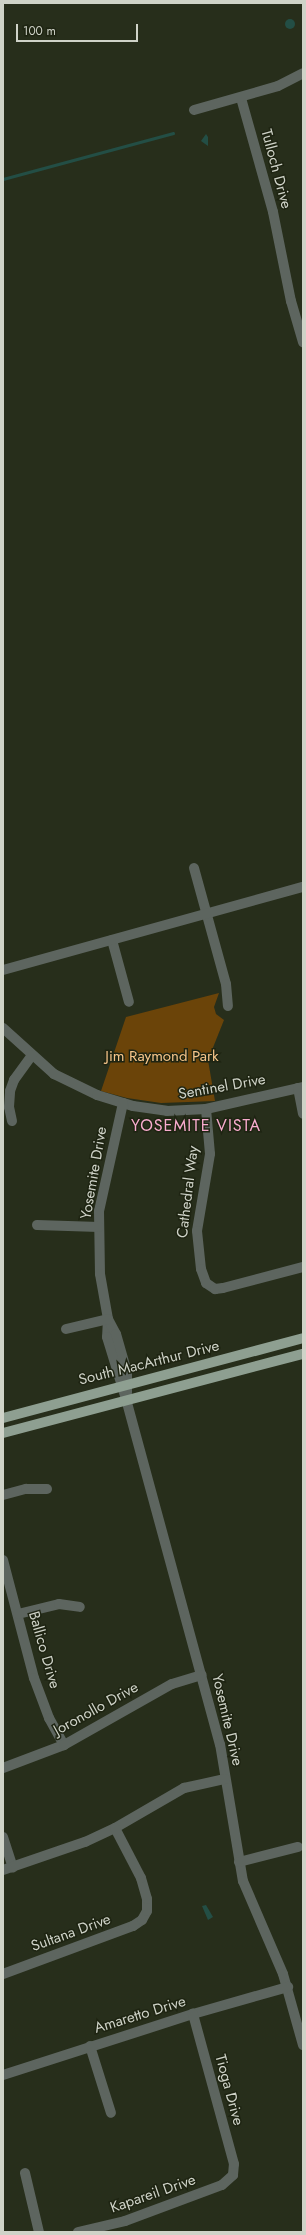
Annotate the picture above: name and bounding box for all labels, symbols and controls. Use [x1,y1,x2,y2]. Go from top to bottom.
scale bar [18,16,140,42]
text: 100 m [23,22,56,40]
street label: Tulloch Drive [257,127,295,211]
park label: Jim Raymond Park [105,1048,219,1066]
street label: Sentinel Drive [177,1070,267,1104]
district label: YOSEMITE VISTA [131,1116,261,1136]
street label: Yosemite Drive [77,1125,111,1221]
street label: Cathedral Way [173,1145,203,1239]
street label: South MacArthur Drive [77,1337,221,1389]
street label: Ballico Drive [24,1609,64,1691]
street label: Yosemite Drive [208,1672,246,1768]
street label: Joronollo Drive [51,1678,141,1740]
street label: Sultana Drive [29,1910,113,1956]
street label: Amaretto Drive [92,1993,188,2037]
street label: Tioga Drive [211,2053,247,2127]
street label: Kapareil Drive [108,2171,198,2217]

